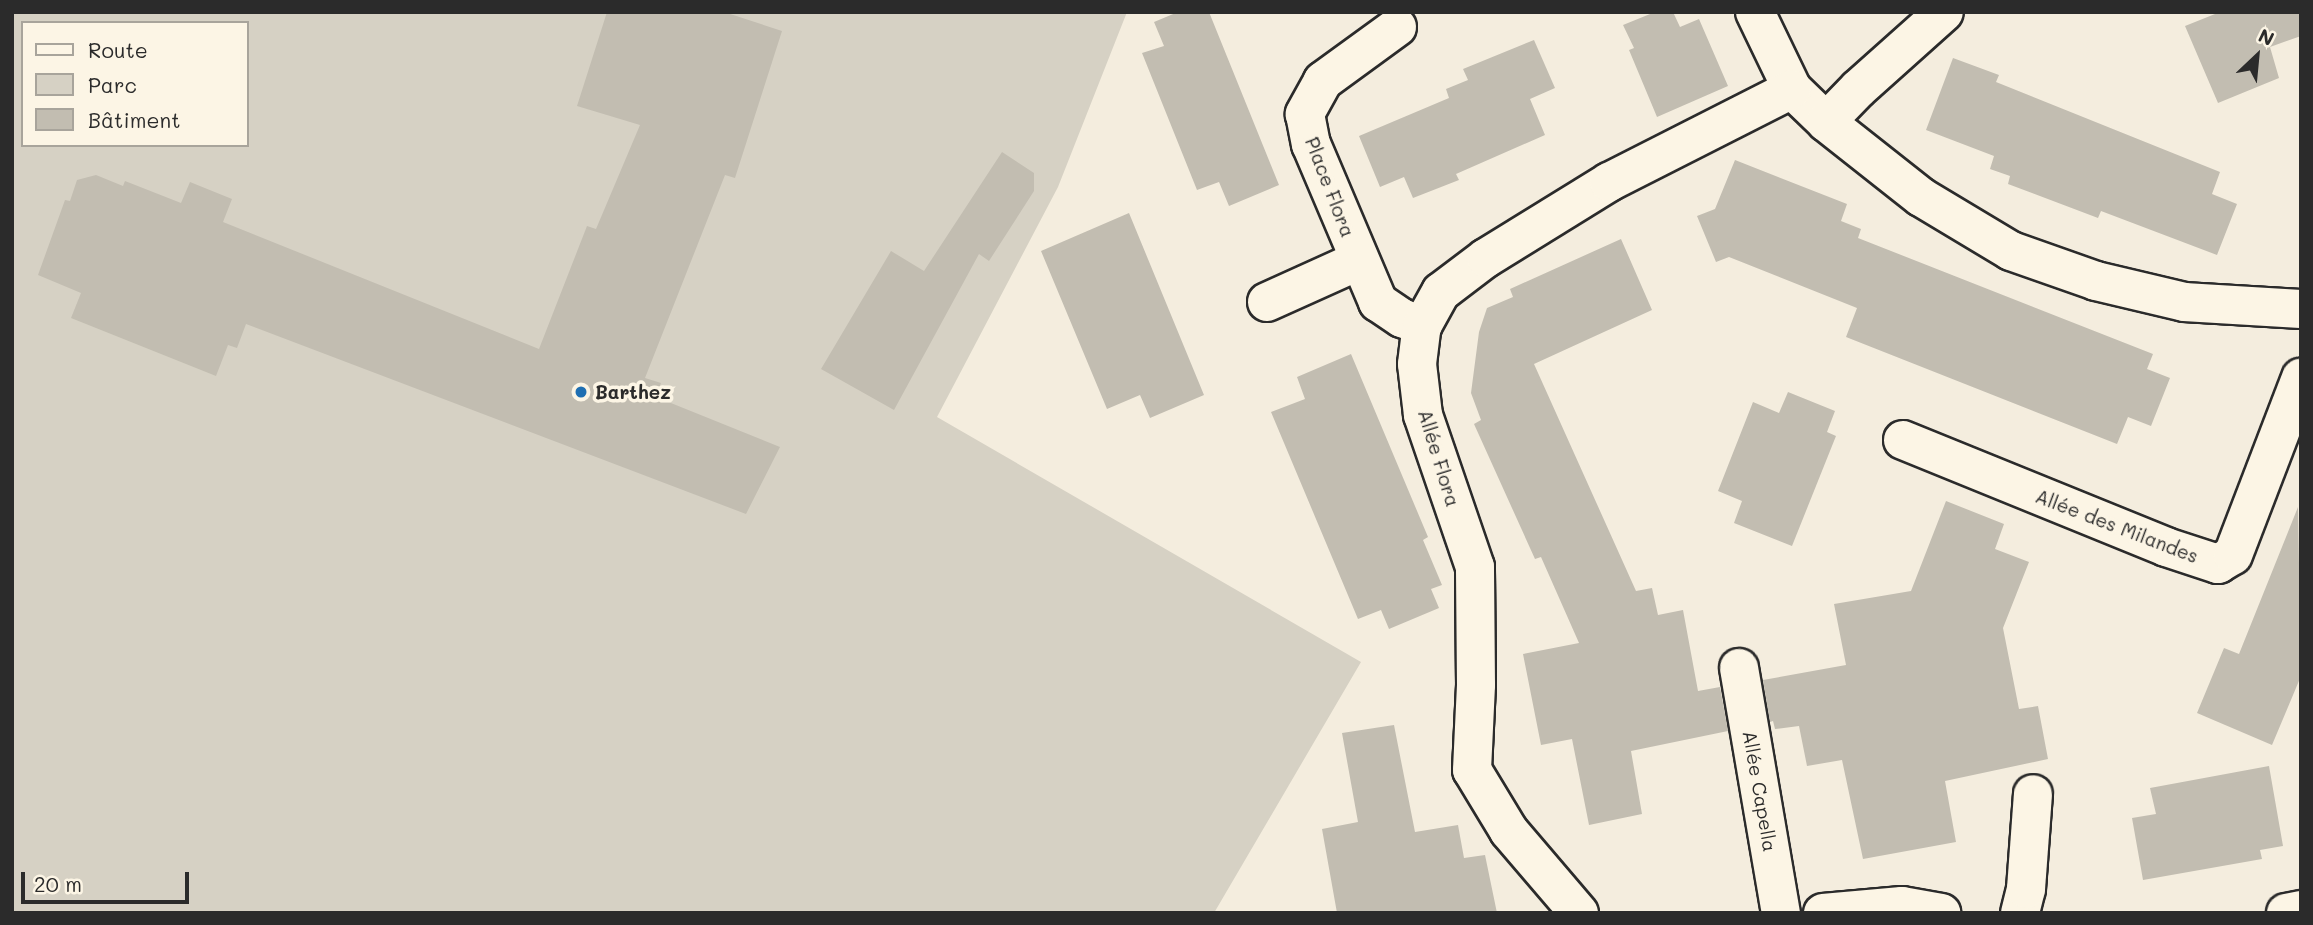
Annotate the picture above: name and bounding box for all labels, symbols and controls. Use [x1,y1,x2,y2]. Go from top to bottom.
legend [21,21,248,147]
north arrow [2222,21,2292,91]
text: N [2254,22,2278,51]
text: Route [88,36,148,63]
text: Parc [88,71,137,98]
text: Bâtiment [88,106,180,133]
street label: Place Flora [1300,134,1360,240]
place label: Barthez [595,381,671,403]
marker: Barthez [573,384,589,400]
street label: Allée Flora [1413,407,1465,509]
street label: Allée des Milandes [2032,484,2202,568]
street label: Allée Capella [1738,729,1782,853]
scale bar [24,858,192,902]
text: 20 m [34,870,82,897]

